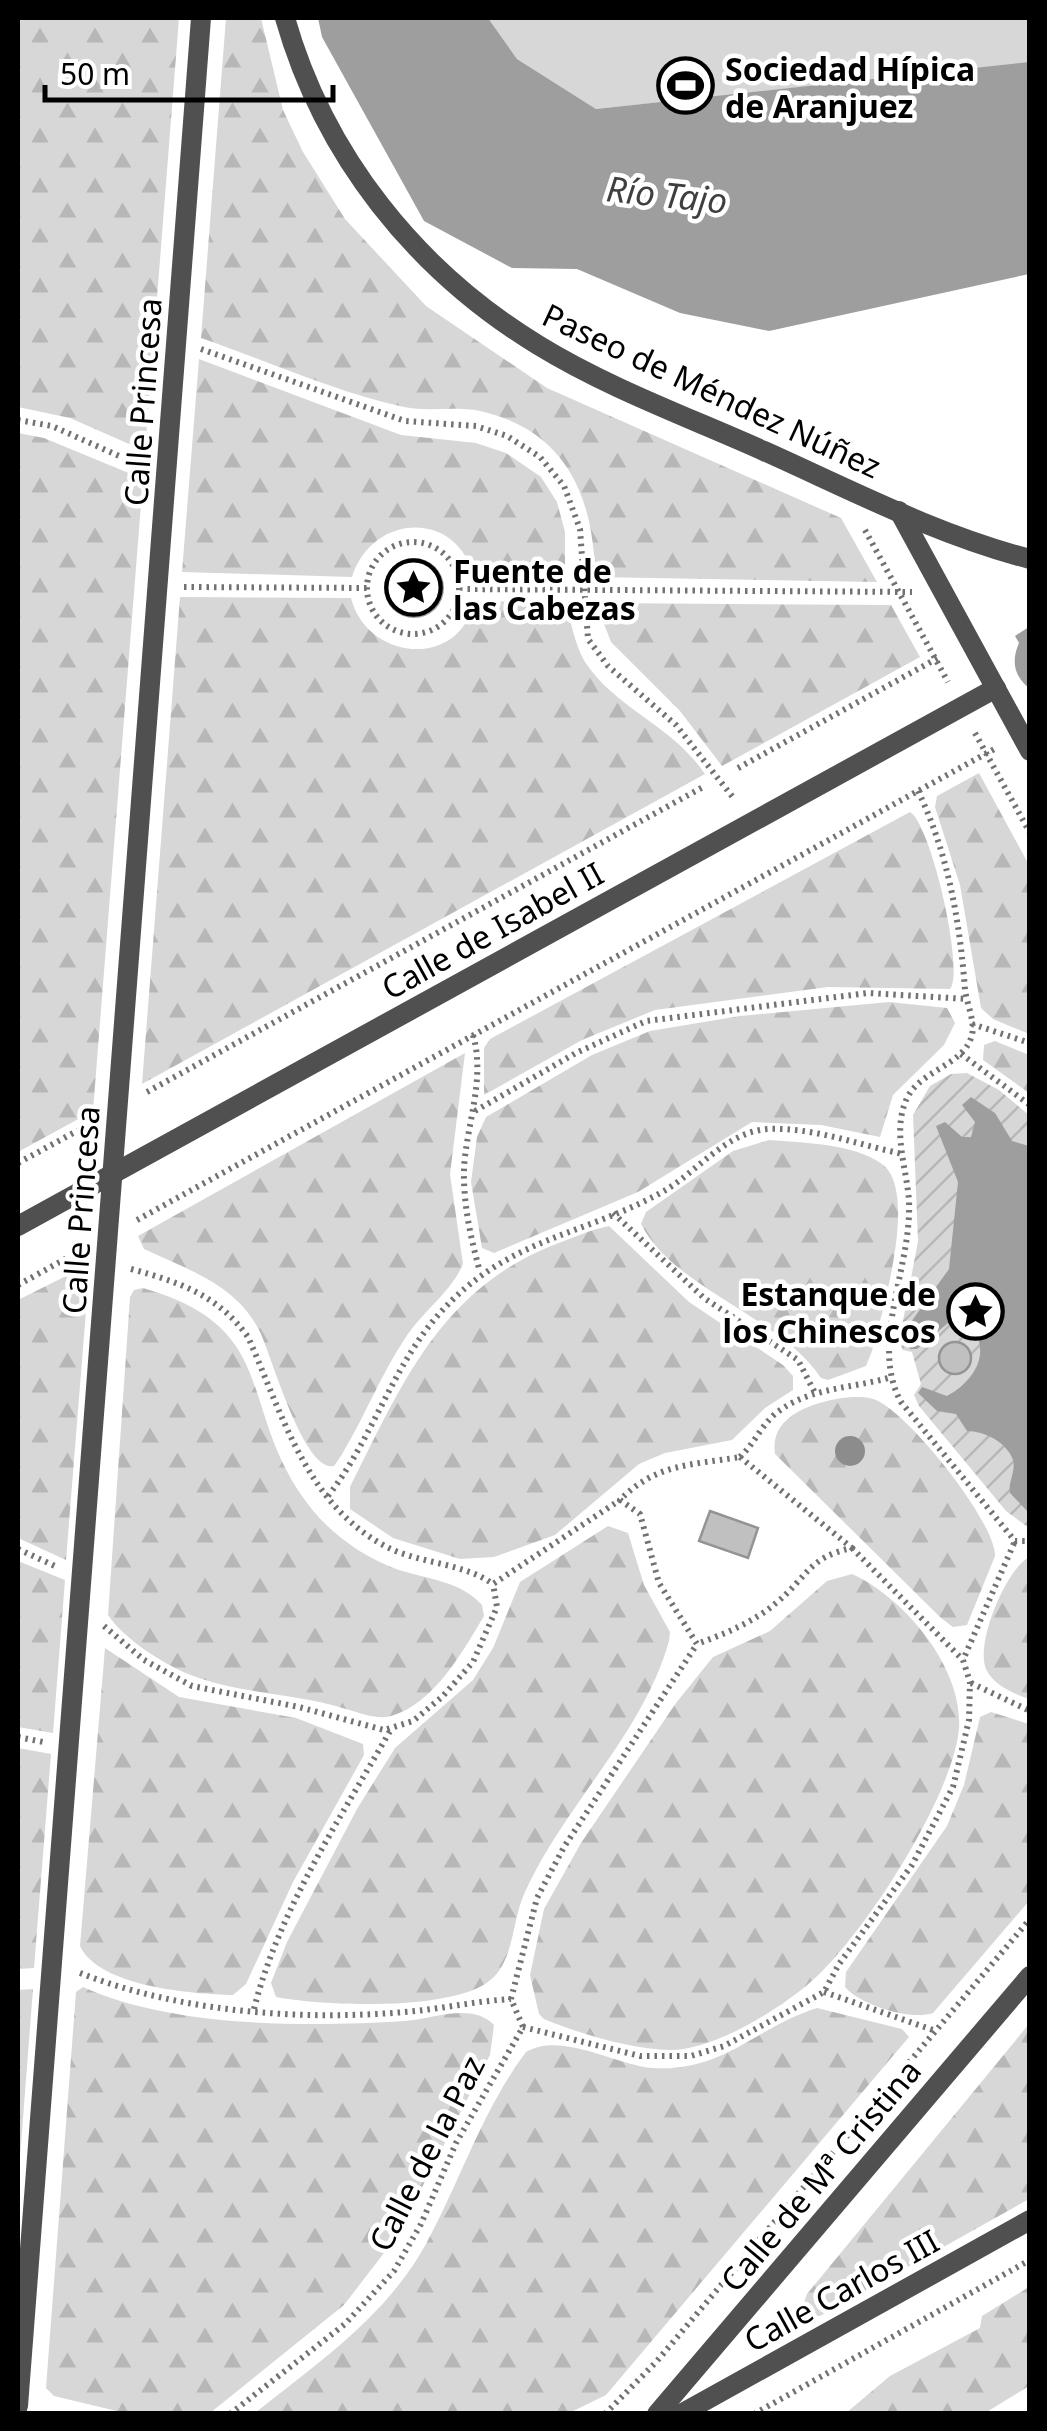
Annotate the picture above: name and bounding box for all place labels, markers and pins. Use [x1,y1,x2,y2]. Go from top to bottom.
place label: Sociedad Hípica de Aranjuez [725,47,975,127]
sports icon: Sociedad Hípica de Aranjuez [656,56,716,116]
place label: Fuente de las Cabezas [453,549,636,629]
place icon: Fuente de las Cabezas [384,558,444,618]
place label: Estanque de los Chinescos [723,1272,936,1352]
place icon: Estanque de los Chinescos [945,1281,1005,1341]

